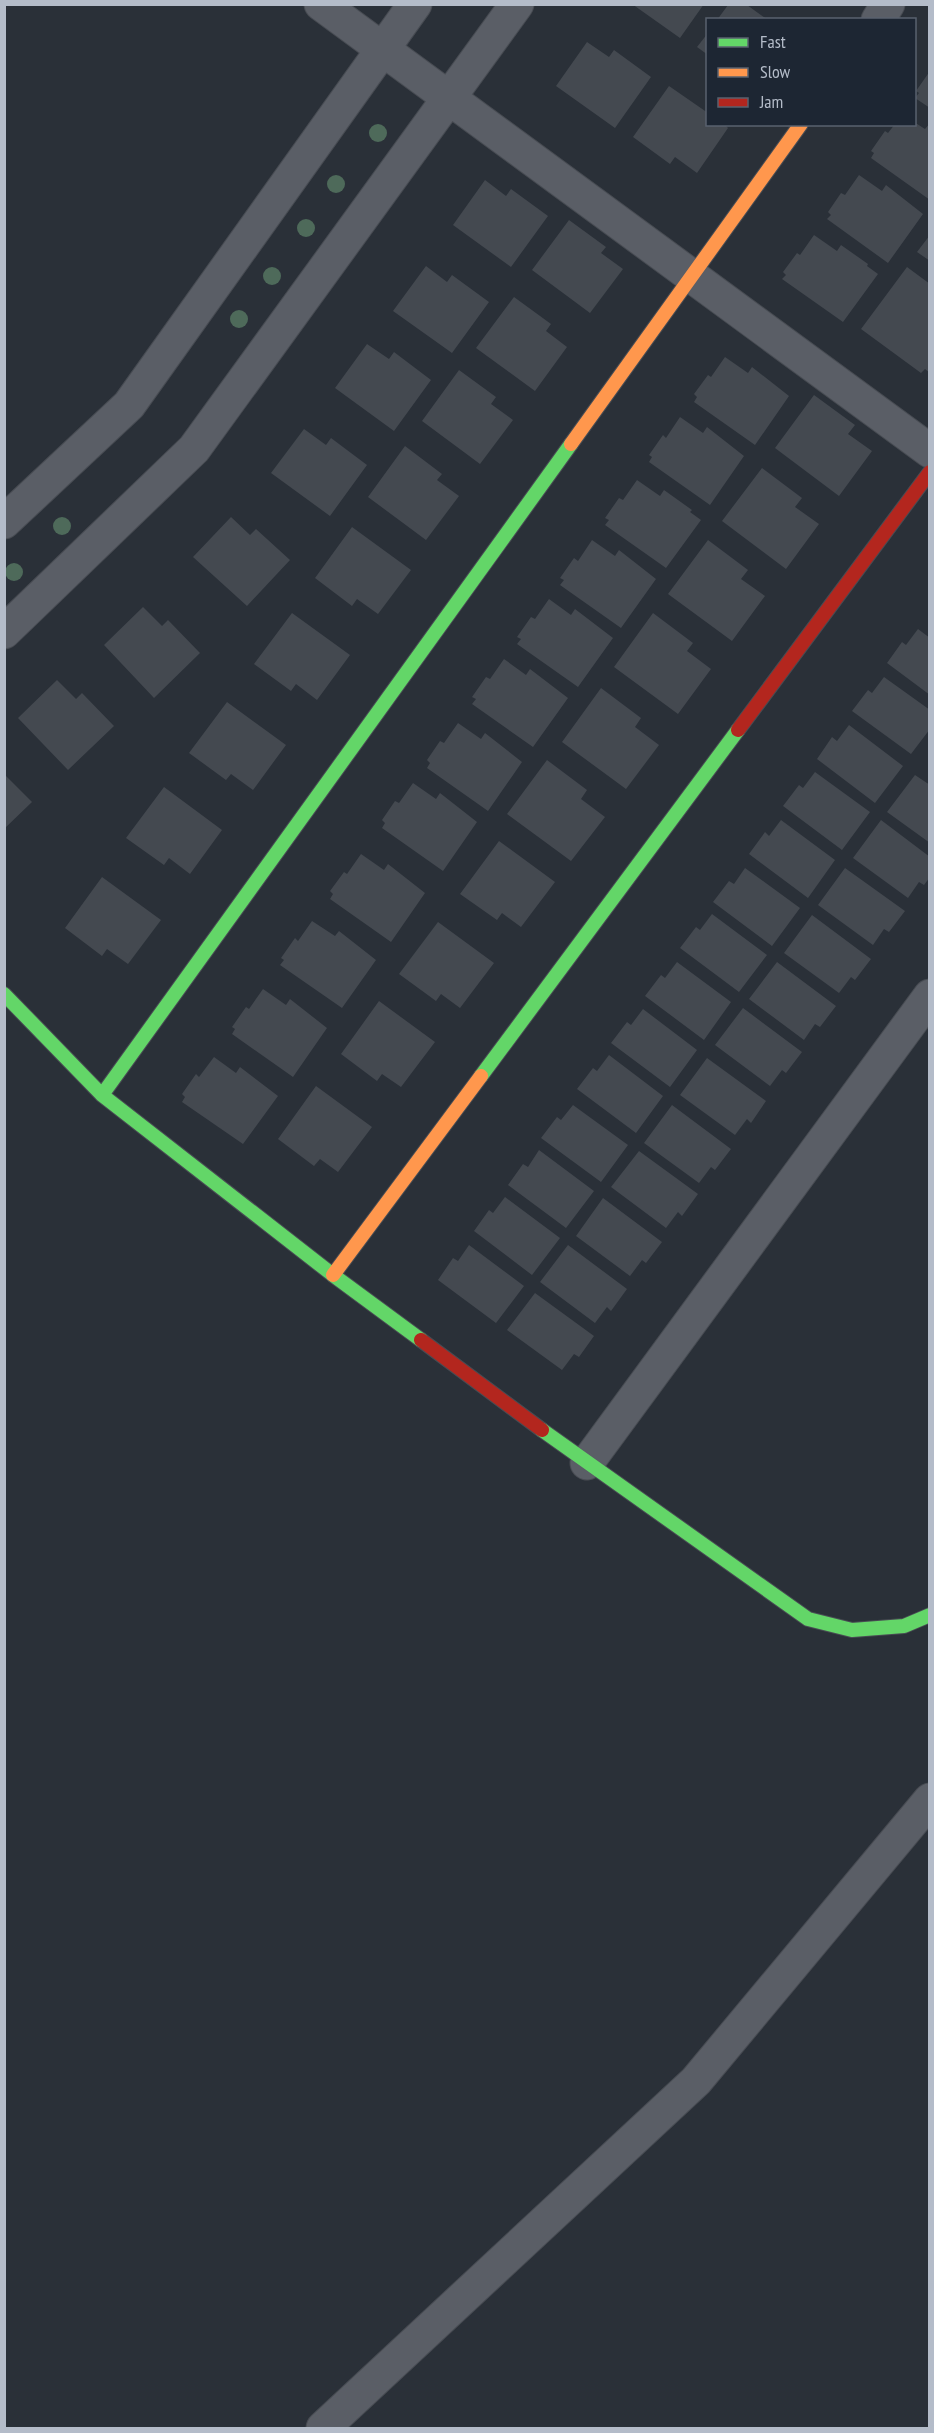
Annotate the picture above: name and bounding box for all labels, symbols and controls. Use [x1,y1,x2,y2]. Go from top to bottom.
legend [706,18,916,126]
text: Fast [760,30,786,53]
text: Slow [760,60,791,83]
text: Jam [759,90,783,113]

